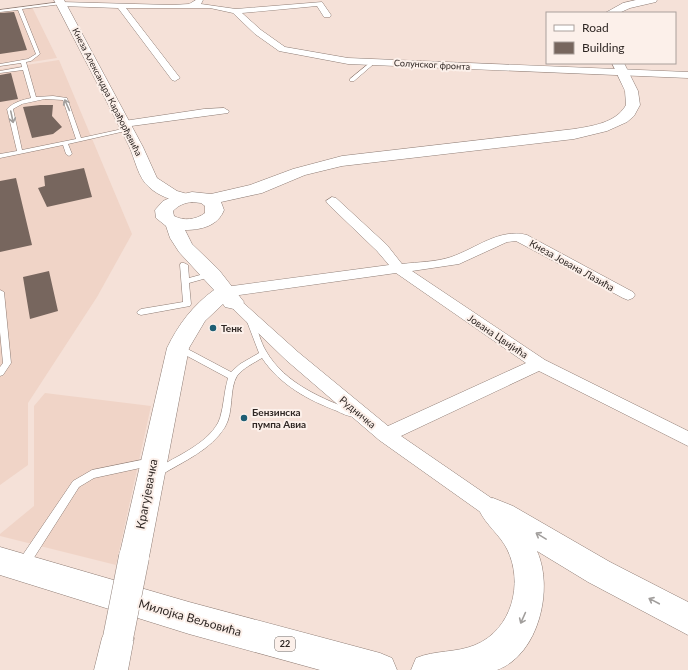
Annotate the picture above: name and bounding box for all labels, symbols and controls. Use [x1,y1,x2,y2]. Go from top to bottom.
legend [546,12,676,64]
text: Road [582,20,609,35]
street label: Кнеза Александра Карађорђевића [70,26,145,158]
text: Building [582,40,625,55]
street label: Солунског фронта [394,57,470,72]
one-way arrow [63,99,70,111]
one-way arrow [8,110,16,123]
street label: Кнеза Јована Лазића [527,237,617,293]
street label: Јована Цвијића [466,311,530,361]
place label: Тенк [221,322,243,334]
marker: Тенк [208,323,218,333]
street label: Рудничка [337,393,379,431]
place label: Бензинска пумпа Авиа [252,406,306,430]
marker: Бензинска пумпа Авиа [239,413,249,423]
street label: Крагујевачка [132,457,161,530]
one-way arrow [535,532,547,540]
street label: Милојка Вељовића [137,596,243,639]
one-way arrow [648,597,660,604]
one-way arrow [519,611,527,623]
road number: 22 [275,637,295,651]

